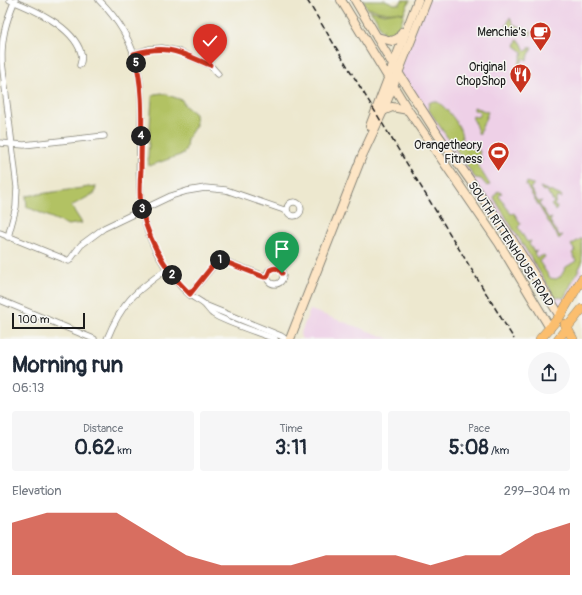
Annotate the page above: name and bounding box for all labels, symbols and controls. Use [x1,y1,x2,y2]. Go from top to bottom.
cafe icon: Menchie's [528,19,554,52]
pin [193,24,227,65]
place label: Menchie's [477,25,527,40]
icon: check [199,30,221,52]
pin: 5 [126,53,146,73]
text: 5 [133,56,139,69]
place label: Original ChopShop [456,60,506,89]
restaurant icon: Original ChopShop [508,61,534,94]
pin: 4 [131,126,151,146]
text: 4 [138,129,144,142]
place label: Orangetheory Fitness [414,138,483,167]
sports icon: Orangetheory Fitness [485,139,511,172]
street label: SOUTH RITTENHOUSE ROAD [464,179,557,310]
pin: 3 [132,199,152,219]
text: 3 [139,202,145,215]
pin [265,232,299,273]
icon: arrive [271,238,293,260]
pin: 1 [210,250,230,270]
text: 1 [218,253,222,266]
pin: 2 [162,265,182,285]
text: 2 [169,268,175,281]
scale bar [12,311,85,330]
text: 100 m [18,313,49,326]
text: Morning run [12,351,123,379]
button: share [528,352,570,394]
text: 06:13 [12,380,44,396]
text: Distance [83,422,123,435]
text: Time [280,422,303,435]
text: Pace [468,422,490,435]
text: 0.62 [74,435,115,460]
text: 3:11 [275,435,307,460]
text: 5:08 [449,435,489,460]
text: km [115,444,132,457]
text: /km [489,444,509,457]
text: Elevation [12,483,62,499]
text: 299–304 m [504,483,570,499]

